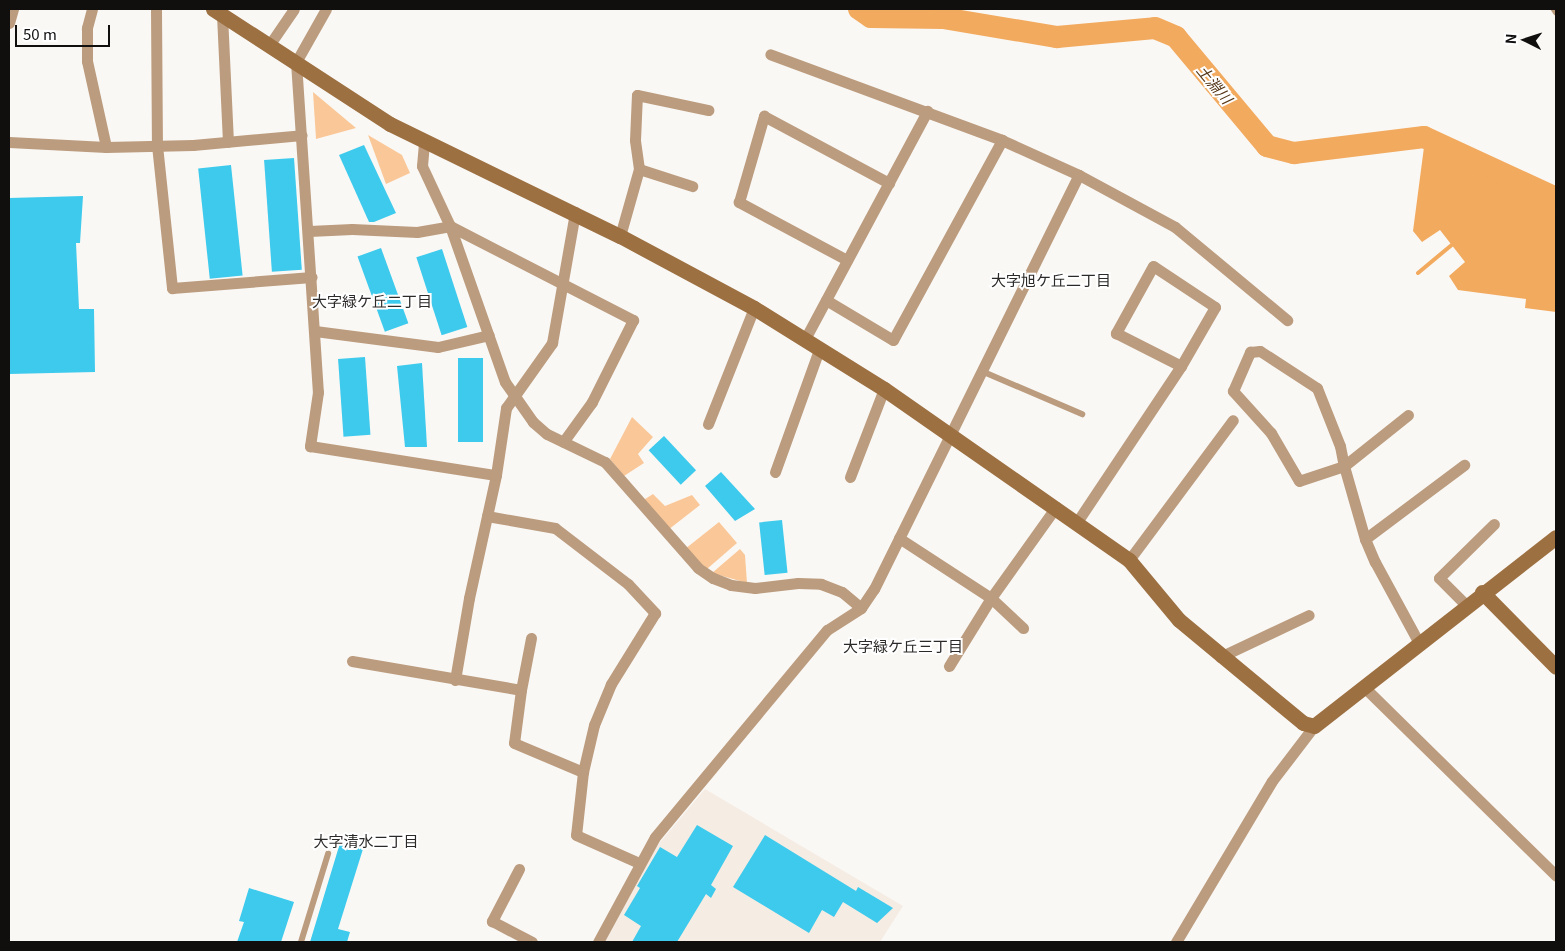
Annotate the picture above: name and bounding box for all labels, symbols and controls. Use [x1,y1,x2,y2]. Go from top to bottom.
scale bar [18,15,112,47]
north arrow [1500,15,1550,65]
text: 50 m [23,23,57,44]
text: N [1500,33,1520,45]
water label: 土淵川 [1194,61,1236,107]
district label: 大字旭ケ丘二丁目 [991,271,1111,289]
district label: 大字緑ケ丘二丁目 [312,292,432,310]
district label: 大字緑ケ丘三丁目 [843,637,963,655]
district label: 大字清水二丁目 [314,832,418,850]

